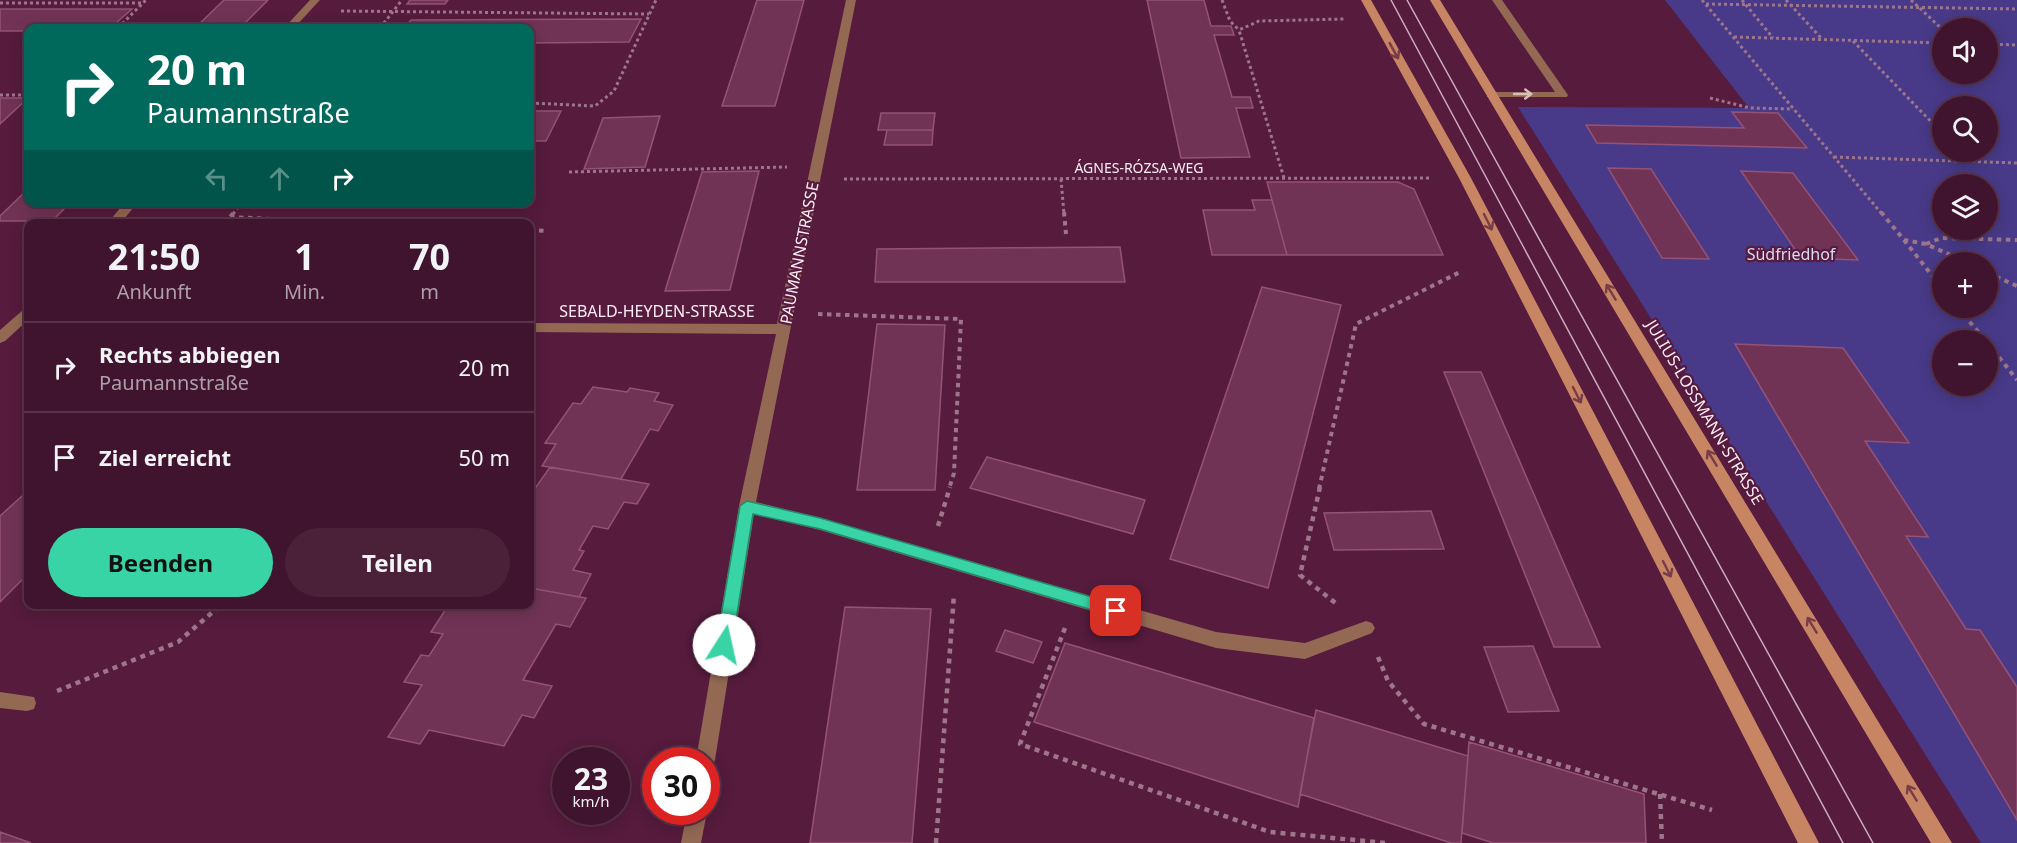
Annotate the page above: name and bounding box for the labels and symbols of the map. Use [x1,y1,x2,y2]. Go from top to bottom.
one-way arrow [1389,42,1400,60]
one-way arrow [1513,88,1533,100]
street label: ÁGNES-RÓZSA-WEG [1074,158,1204,177]
street label: PAUMANNSTRASSE [774,180,824,326]
one-way arrow [1482,213,1494,231]
park label: Südfriedhof [1747,243,1837,265]
one-way arrow [1604,284,1616,301]
street label: SEBALD-HEYDEN-STRASSE [559,300,755,322]
street label: JULIUS-LOSSMANN-STRASSE [1640,314,1769,509]
one-way arrow [1572,386,1584,404]
one-way arrow [1705,450,1717,467]
one-way arrow [1662,559,1673,577]
pin [1090,585,1141,636]
position arrow [692,613,756,677]
one-way arrow [1806,617,1818,634]
speed limit sign: 30 [642,747,720,825]
one-way arrow [1906,785,1918,802]

